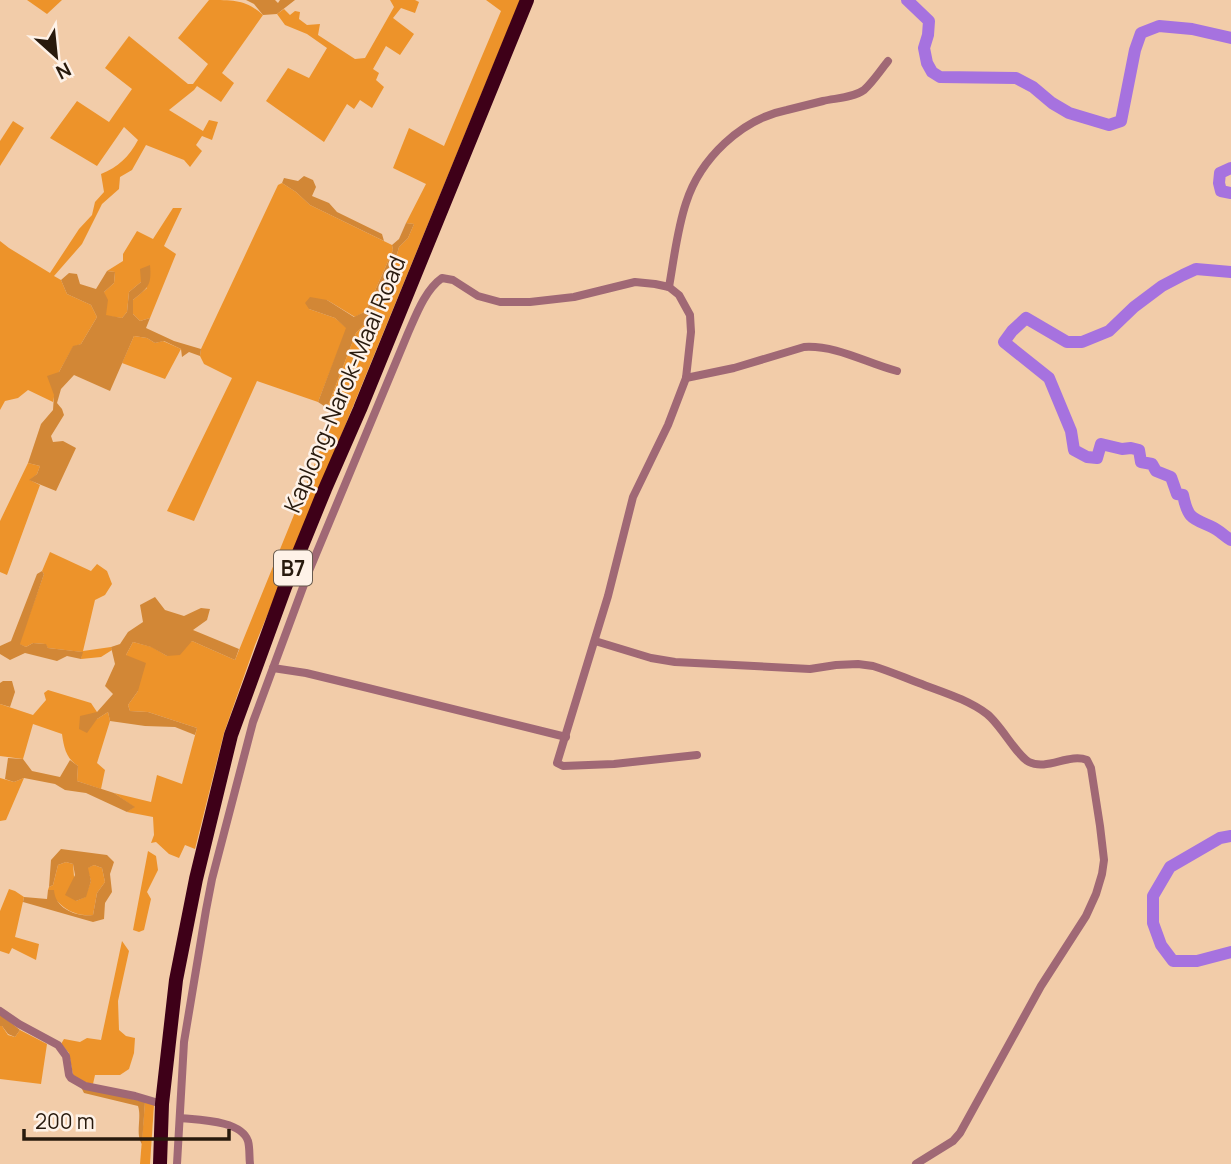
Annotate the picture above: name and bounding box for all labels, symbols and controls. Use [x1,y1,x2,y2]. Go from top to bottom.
north arrow [21,21,91,91]
text: N [52,56,76,86]
street label: Kaplong-Narok-Maai Road [275,251,413,517]
road number: B7 [274,550,312,586]
scale bar [24,1098,229,1142]
text: 200 m [35,1107,95,1135]

